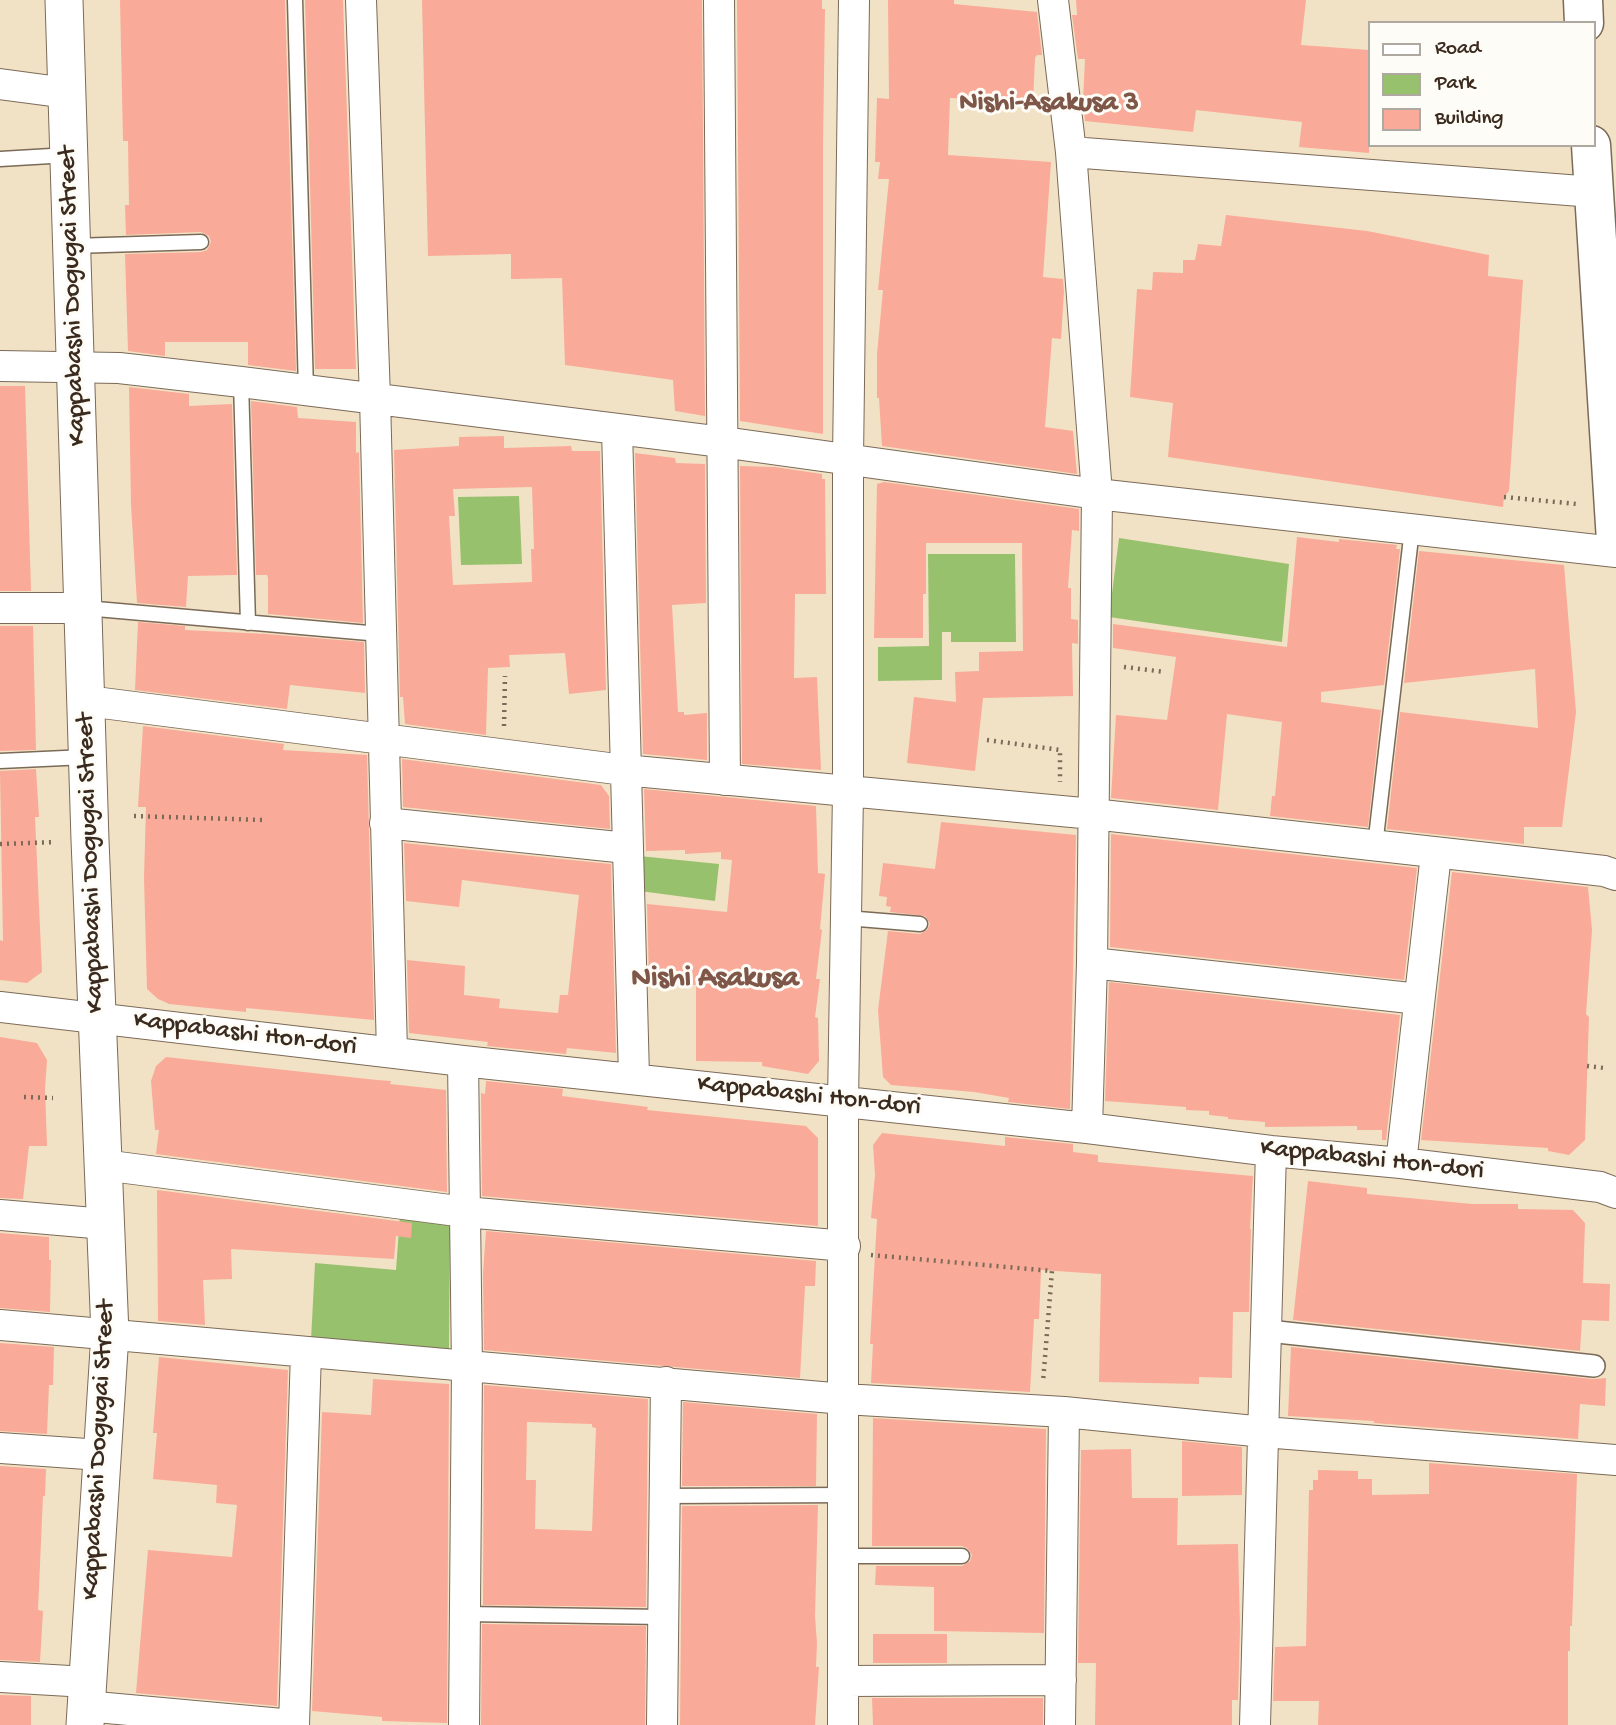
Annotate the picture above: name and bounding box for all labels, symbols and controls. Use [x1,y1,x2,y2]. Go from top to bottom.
legend [1368,21,1595,147]
text: Road [1435,37,1481,62]
text: Park [1435,72,1475,97]
district label: Nishi-Asakusa 3 [959,88,1139,122]
text: Building [1435,107,1504,132]
street label: Kappabashi Dogugai Street [53,146,95,446]
street label: Kappabashi Dogugai Street [71,713,113,1013]
district label: Nishi Asakusa [631,962,799,998]
street label: Kappabashi Hon-dori [132,1006,358,1064]
street label: Kappabashi Hon-dori [696,1070,922,1124]
street label: Kappabashi Hon-dori [1259,1134,1485,1188]
street label: Kappabashi Dogugai Street [77,1299,123,1601]

